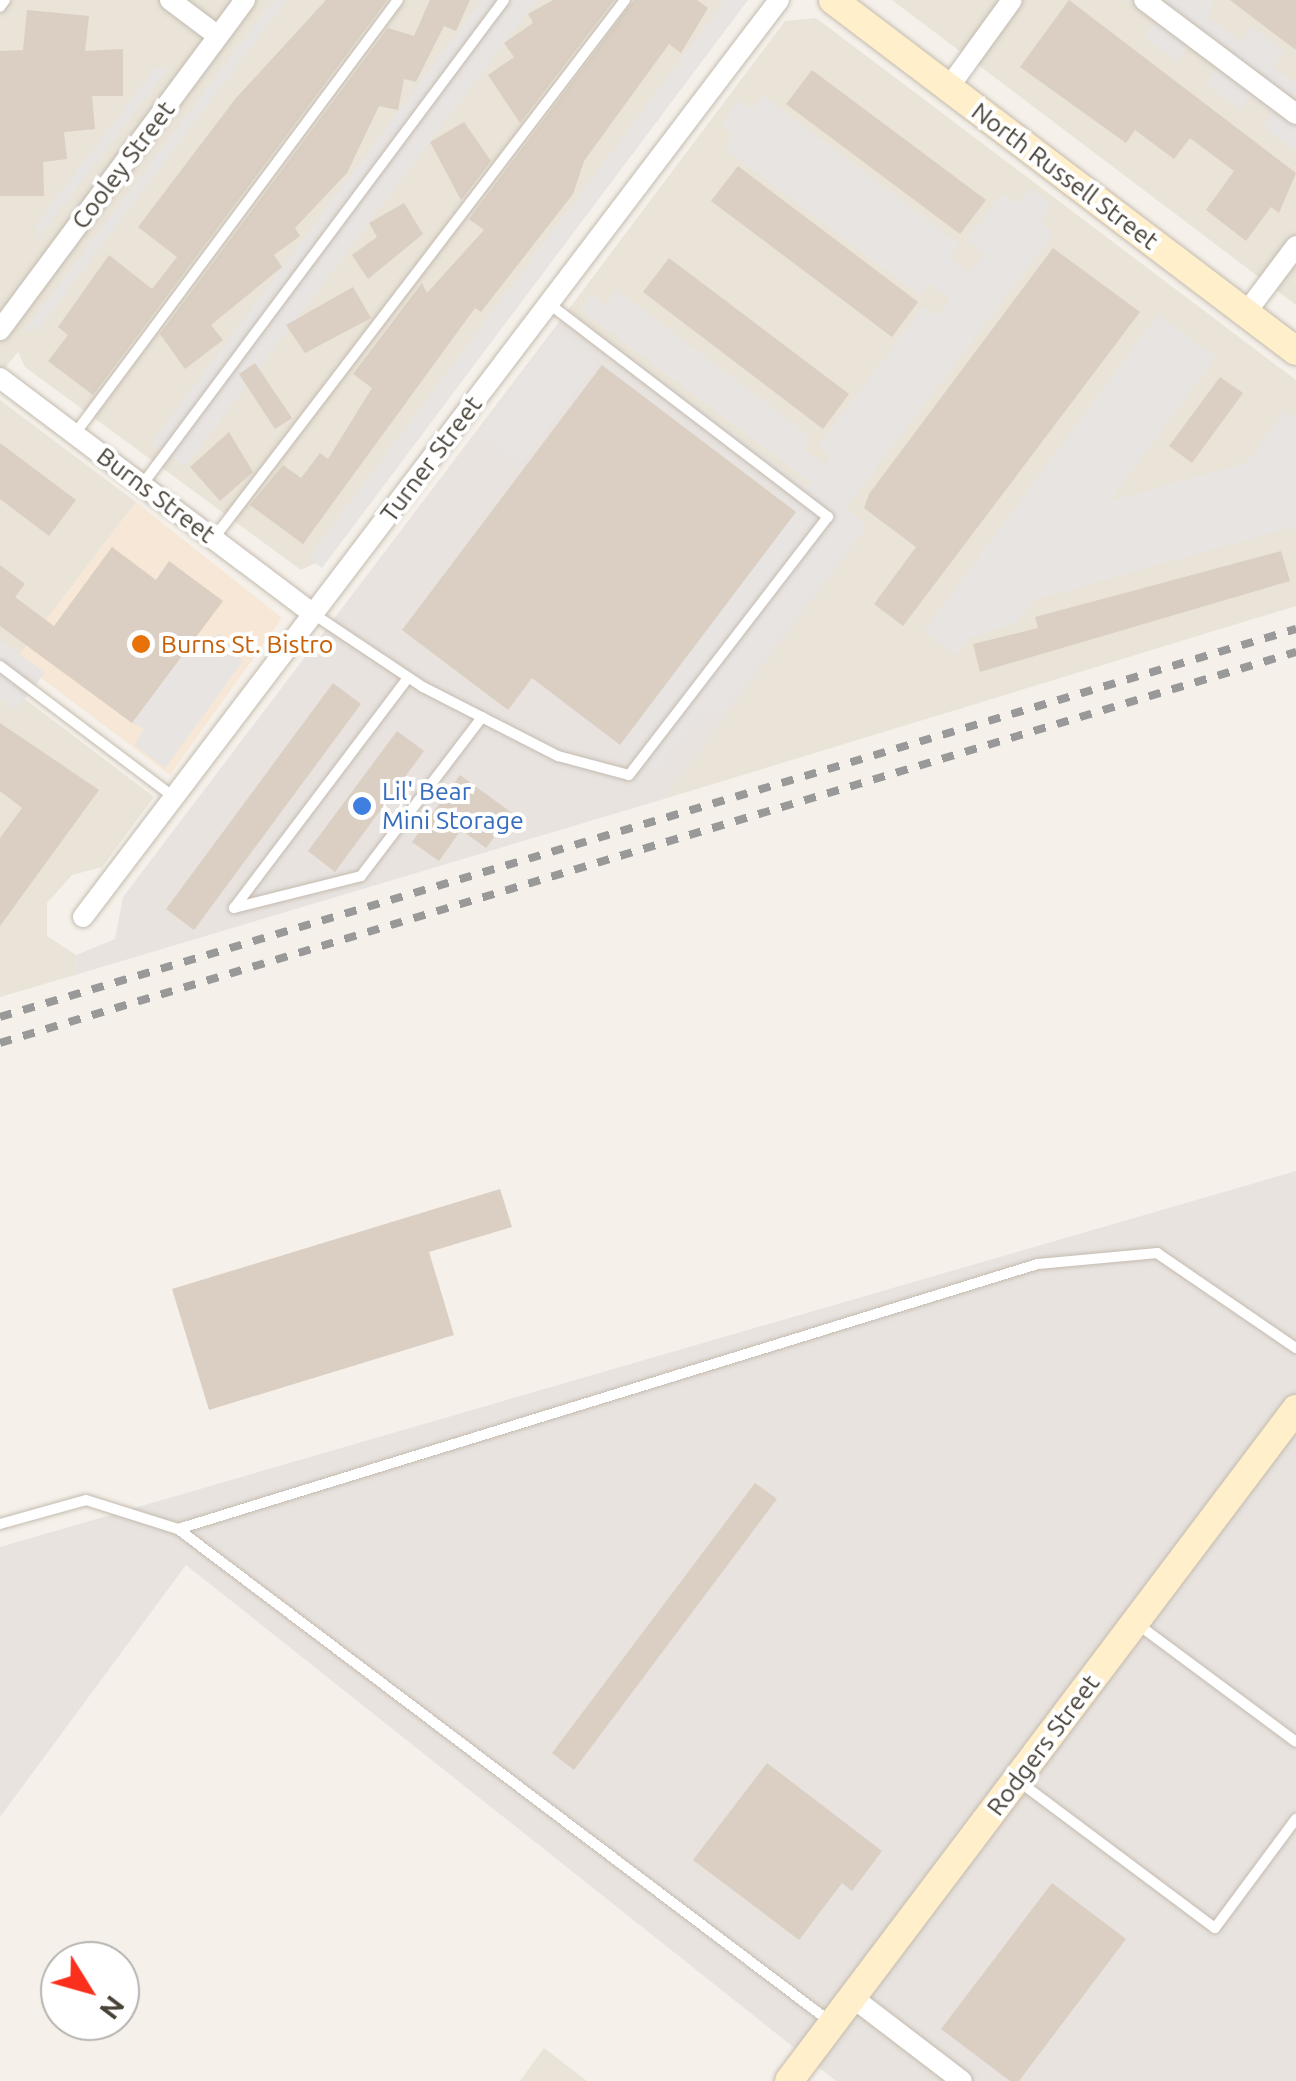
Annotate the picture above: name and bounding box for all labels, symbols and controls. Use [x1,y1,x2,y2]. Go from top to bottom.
street label: Cooley Street [65,95,181,235]
street label: North Russell Street [966,96,1164,256]
street label: Turner Street [374,390,488,528]
street label: Burns Street [91,441,221,549]
place label: Burns St. Bistro [161,629,333,659]
marker: Burns St. Bistro [130,633,152,655]
place label: Lil' Bear Mini Storage [382,777,524,836]
marker: Lil' Bear Mini Storage [351,795,373,817]
street label: Rodgers Street [980,1669,1106,1821]
north arrow [40,1941,140,2041]
text: N [94,1990,131,2026]

